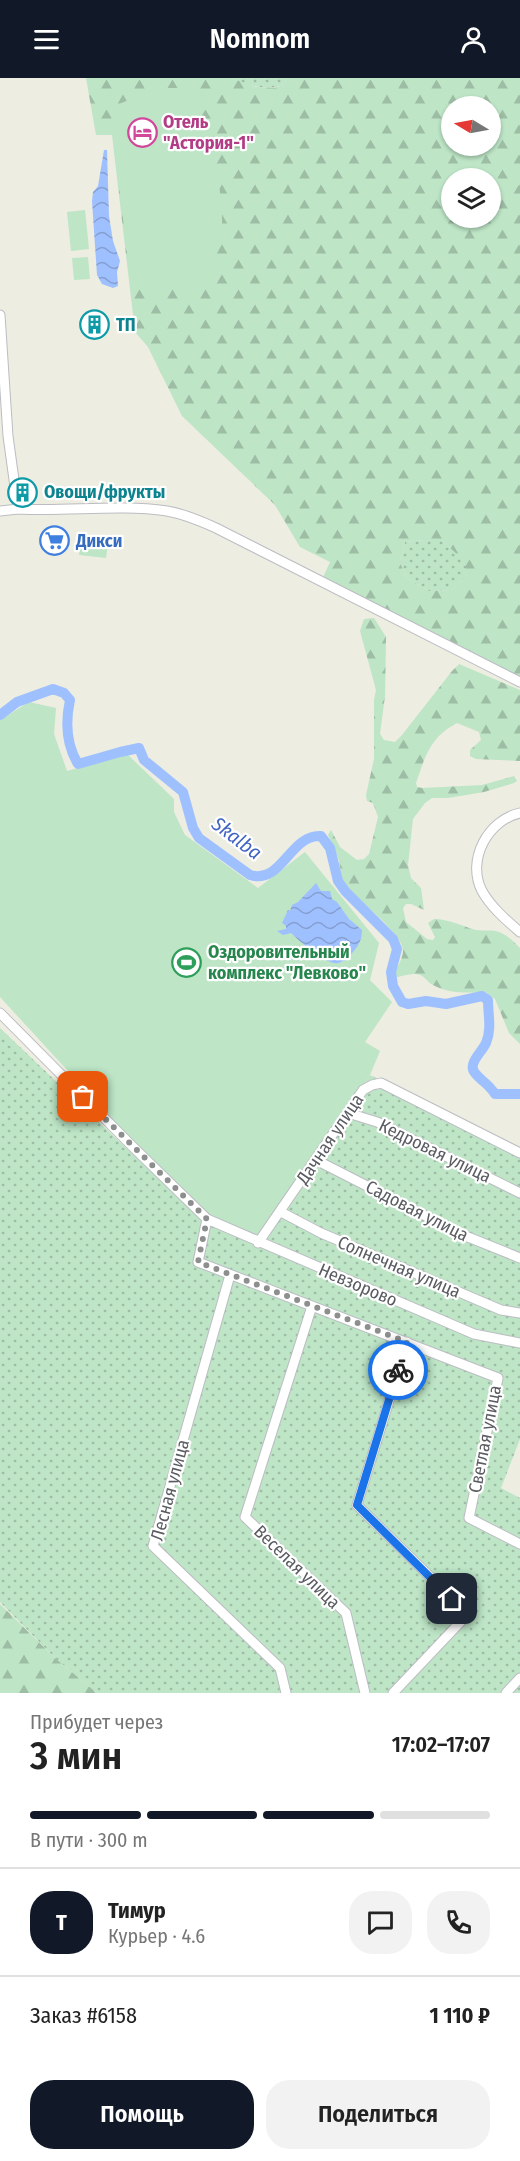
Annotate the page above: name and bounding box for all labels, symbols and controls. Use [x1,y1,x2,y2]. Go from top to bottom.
icon: menu [30,23,63,56]
text: Nomnom [210,23,310,55]
icon: person [457,23,490,56]
north arrow [441,96,501,156]
map controls [441,96,501,228]
place label: Отель "Астория-1" [163,111,254,154]
hotel icon: Отель "Астория-1" [126,116,158,148]
button: layers [441,168,501,228]
building icon: ТП [79,309,111,341]
place label: ТП [116,314,136,336]
building icon: Овощи/фрукты [7,476,39,508]
place label: Овощи/фрукты [44,481,165,503]
supermarket icon: Дикси [39,525,71,557]
place label: Дикси [75,530,122,552]
water label: Skalba [207,811,267,864]
place label: Оздоровительный комплекс "Левково" [208,941,366,984]
sports icon: Оздоровительный комплекс "Левково" [171,946,203,978]
pin [57,1071,108,1122]
icon: bag [66,1080,99,1113]
street label: Дачная улица [291,1089,368,1189]
street label: Кедровая улица [375,1114,495,1188]
street label: Садовая улица [362,1176,472,1246]
street label: Солнечная улица [334,1231,464,1303]
street label: Невзорово [315,1259,401,1311]
courier [368,1340,428,1400]
icon: bike [382,1354,415,1387]
street label: Светлая улица [464,1383,506,1495]
street label: Лесная улица [146,1437,194,1543]
street label: Веселая улица [249,1520,345,1614]
pin [426,1573,477,1624]
icon: home [435,1582,468,1615]
text: Прибудет через [30,1710,163,1734]
text: 17:02–17:07 [392,1731,490,1758]
text: 3 мин [30,1733,122,1779]
text: В пути · 300 m [30,1828,148,1852]
button: chat [349,1891,412,1954]
button: phone [427,1891,490,1954]
text: Тимур [108,1897,166,1924]
text: Т [56,1909,67,1936]
text: Курьер · 4.6 [108,1924,205,1948]
text: Заказ #6158 [30,2002,137,2029]
text: 1 110 ₽ [429,2002,490,2029]
button: Помощь [30,2080,254,2149]
button: Поделиться [266,2080,490,2149]

